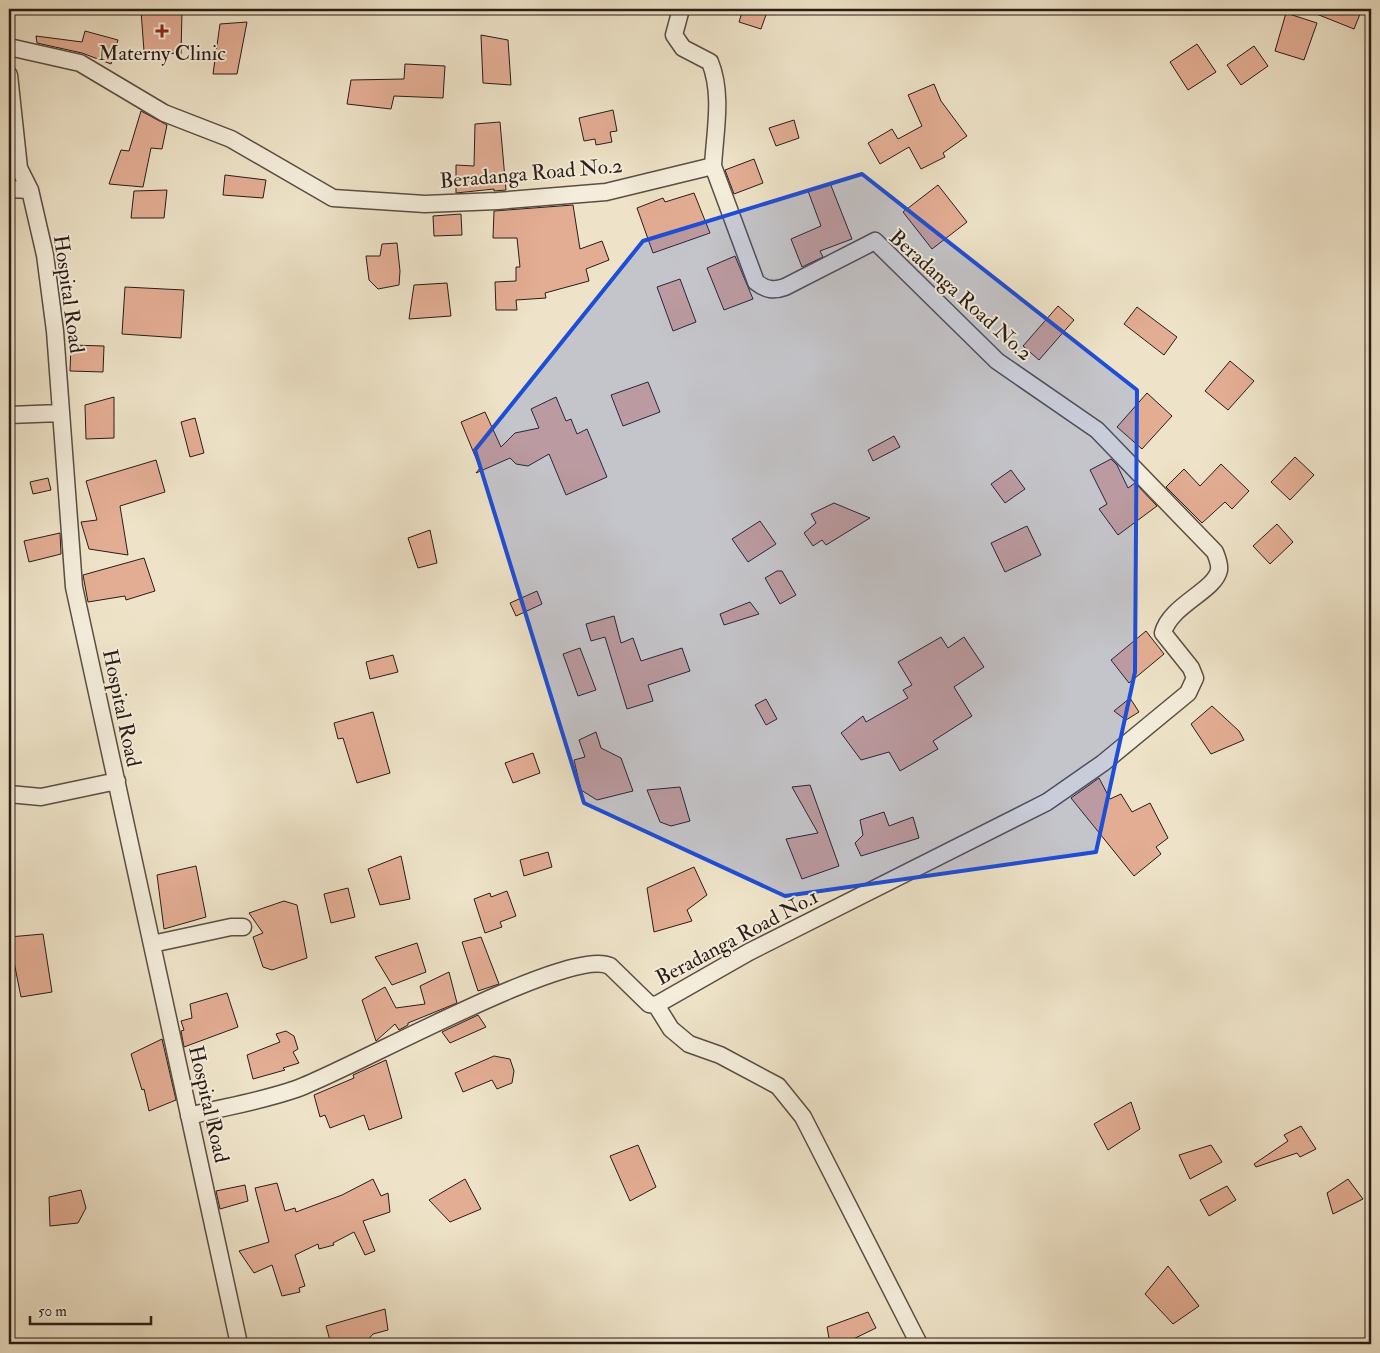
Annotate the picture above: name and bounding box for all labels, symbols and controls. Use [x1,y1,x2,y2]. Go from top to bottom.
marker: Materny Clinic [155,24,169,38]
place label: Materny Clinic [98,40,226,67]
street label: Beradanga Road No.2 [438,152,624,195]
street label: Beradanga Road No.2 [883,224,1038,367]
street label: Hospital Road [47,233,90,356]
street label: Hospital Road [96,647,147,770]
street label: Beradanga Road No.1 [651,883,823,992]
street label: Hospital Road [182,1043,235,1166]
scale bar [30,1293,151,1325]
text: 50 m [38,1302,67,1321]

